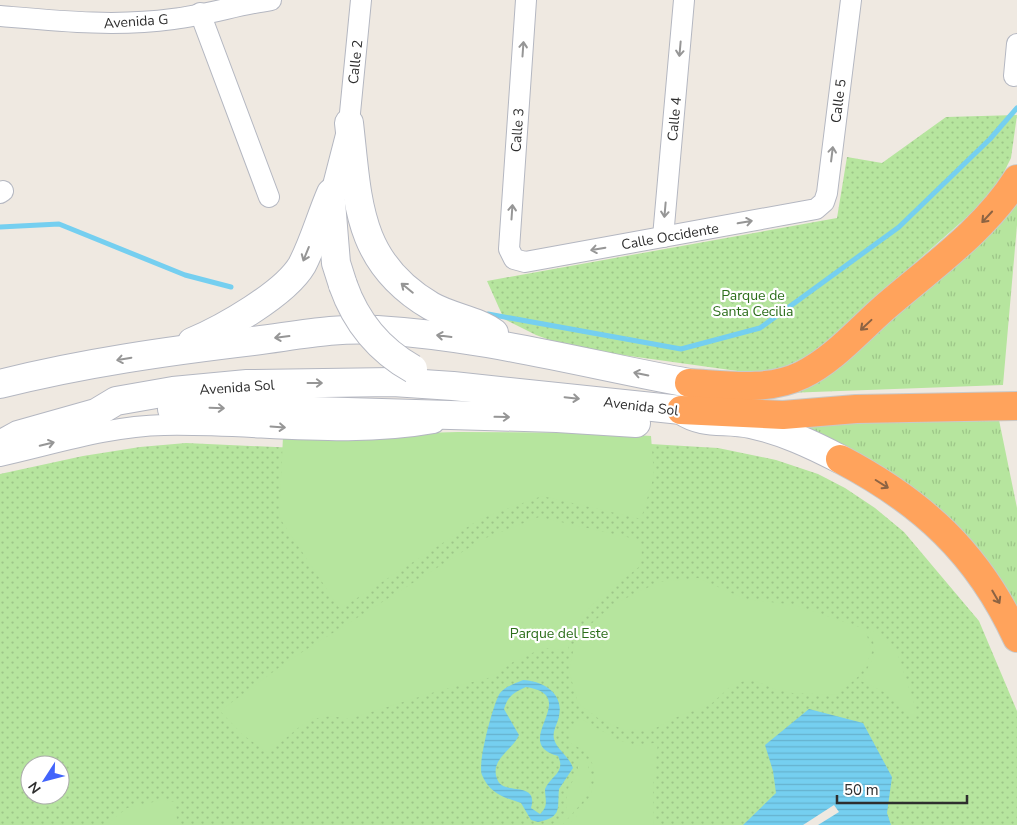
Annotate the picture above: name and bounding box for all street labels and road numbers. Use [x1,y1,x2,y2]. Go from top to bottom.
street label: Avenida G [103,10,169,33]
street label: Calle 2 [344,39,367,85]
street label: Calle 5 [826,78,851,124]
street label: Calle 4 [663,96,686,142]
street label: Calle 3 [506,107,529,153]
street label: Calle Occidente [620,219,720,254]
street label: Avenida Sol [199,375,276,400]
street label: Avenida Sol [602,392,680,421]

